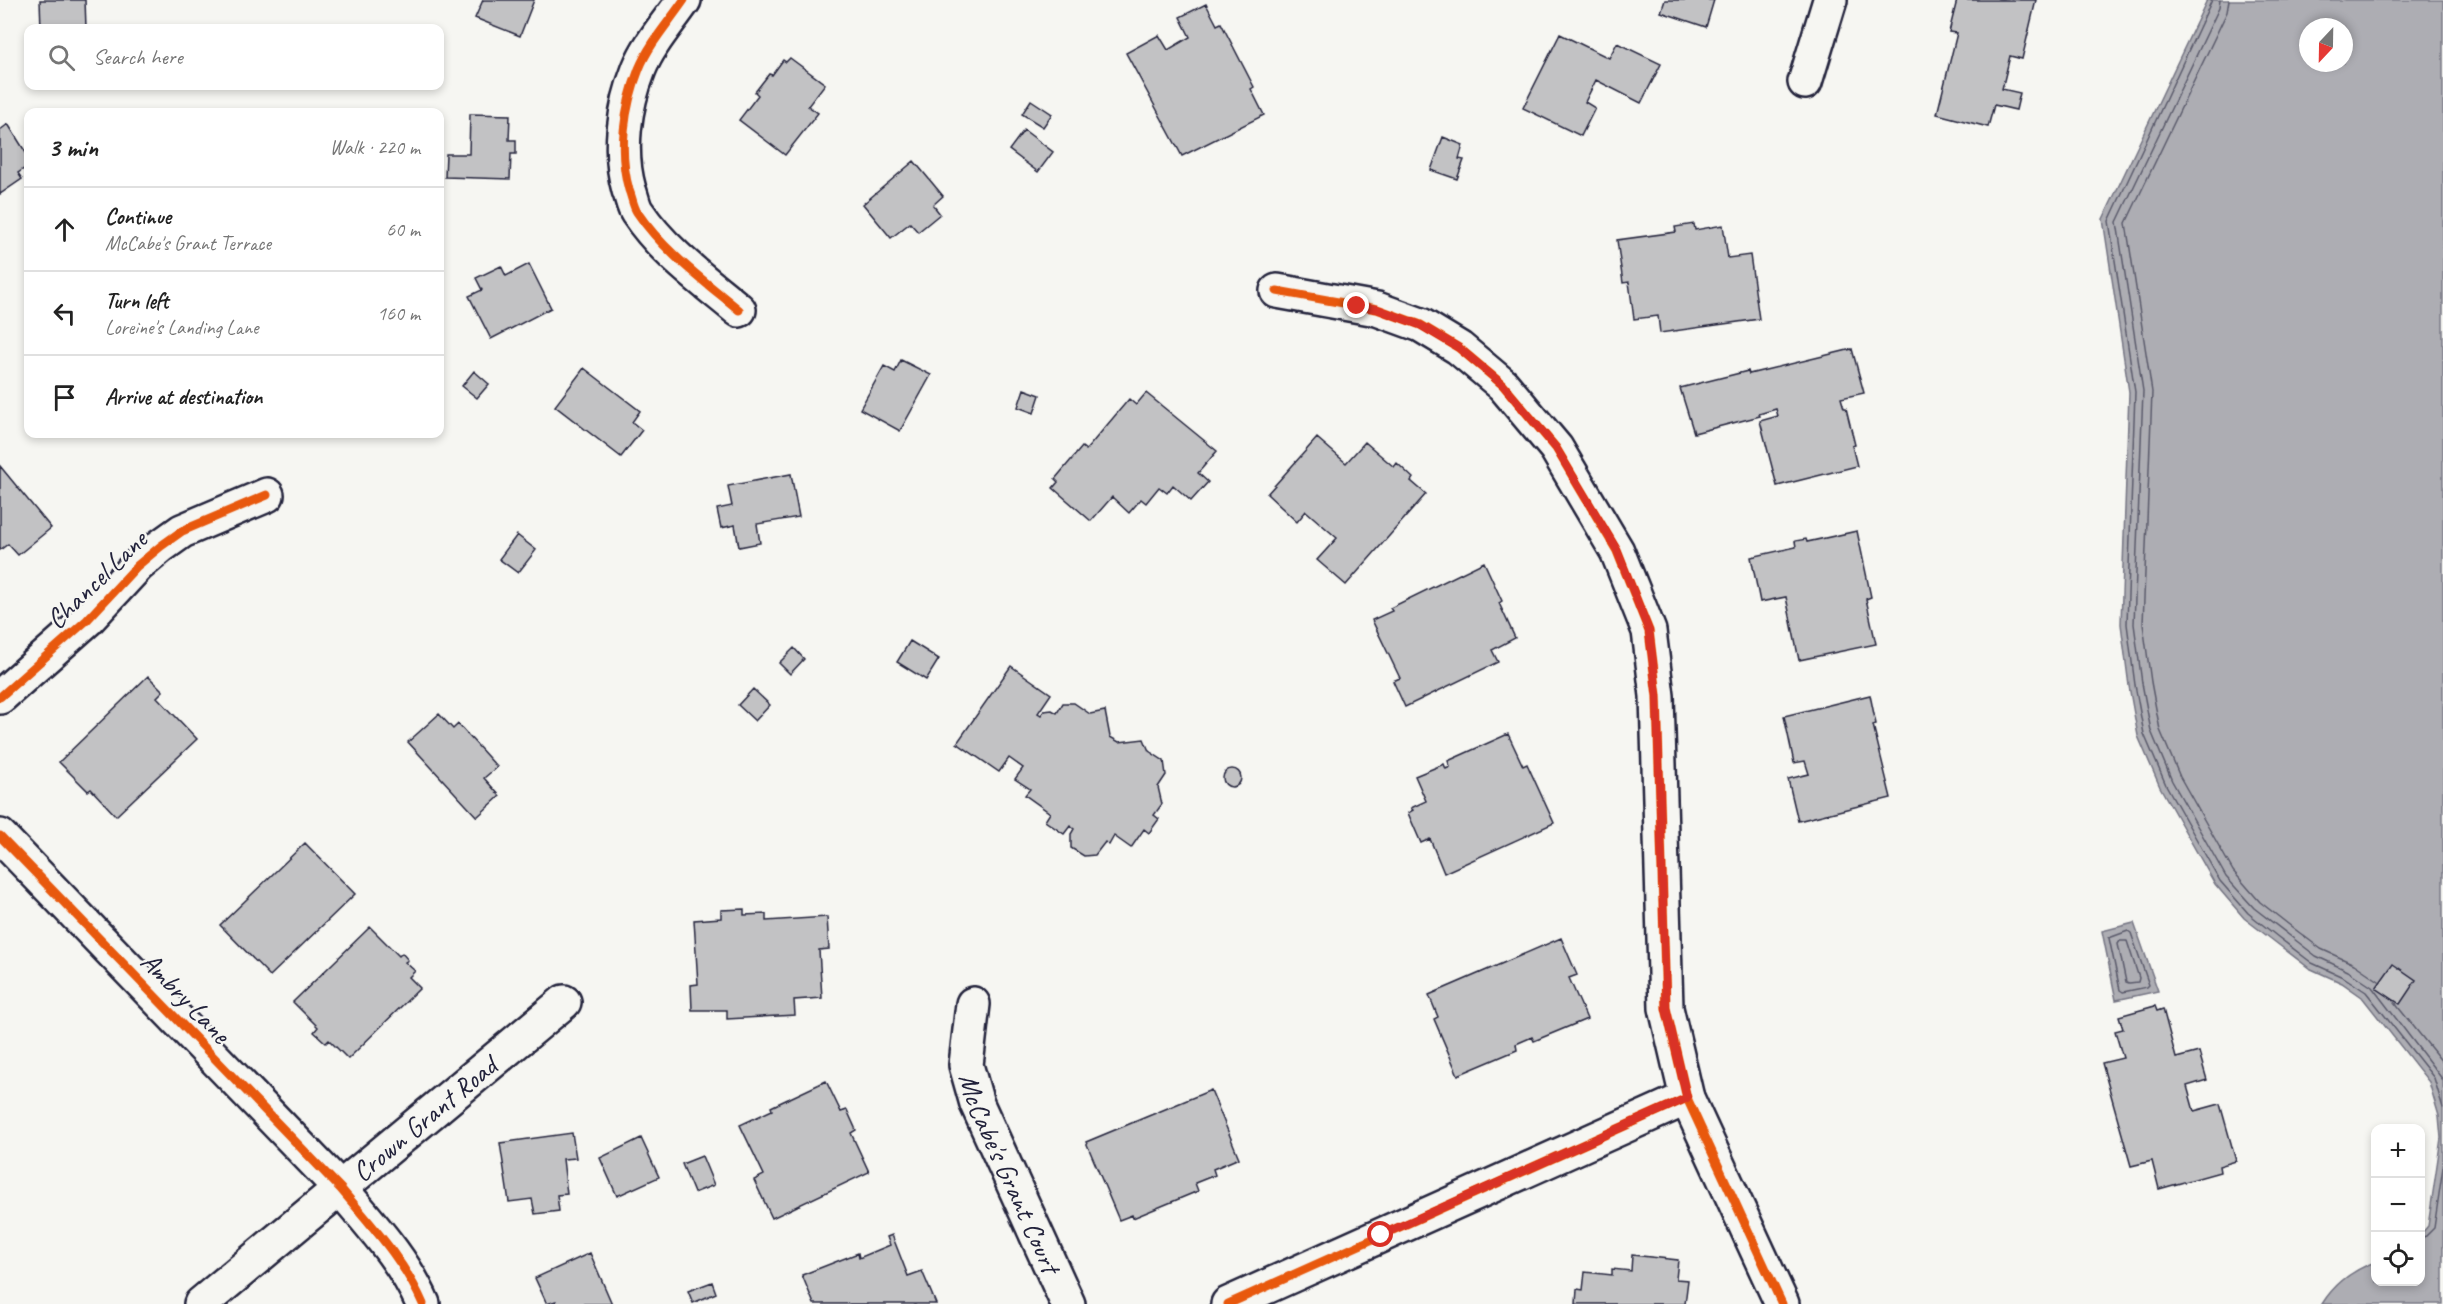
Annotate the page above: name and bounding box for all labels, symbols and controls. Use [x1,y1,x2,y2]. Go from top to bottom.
north arrow [2299,18,2353,72]
search box [24,24,444,90]
icon: search [45,41,78,74]
text: Search here [93,43,183,71]
text: 3 min [48,131,98,164]
text: Walk · 220 m [330,135,420,160]
text: Continue [105,203,171,231]
icon: ahead [48,213,81,246]
text: 60 m [386,217,420,242]
text: McCabe's Grant Terrace [105,231,271,256]
text: Turn left [105,287,169,315]
route end [1343,292,1369,318]
icon: left [48,297,81,330]
text: 160 m [377,301,420,326]
text: Loreine's Landing Lane [105,315,259,340]
icon: arrive [48,381,81,414]
text: Arrive at destination [105,383,262,411]
street label: Chancel Lane [38,521,156,636]
street label: Ambry Lane [133,944,239,1052]
street label: Crown Grant Road [345,1046,507,1189]
street label: McCabe's Grant Court [951,1069,1070,1282]
map controls [2371,1124,2425,1286]
button: + [2371,1124,2425,1178]
button: − [2371,1178,2425,1232]
route start [1367,1221,1393,1247]
button: locate [2371,1232,2425,1286]

